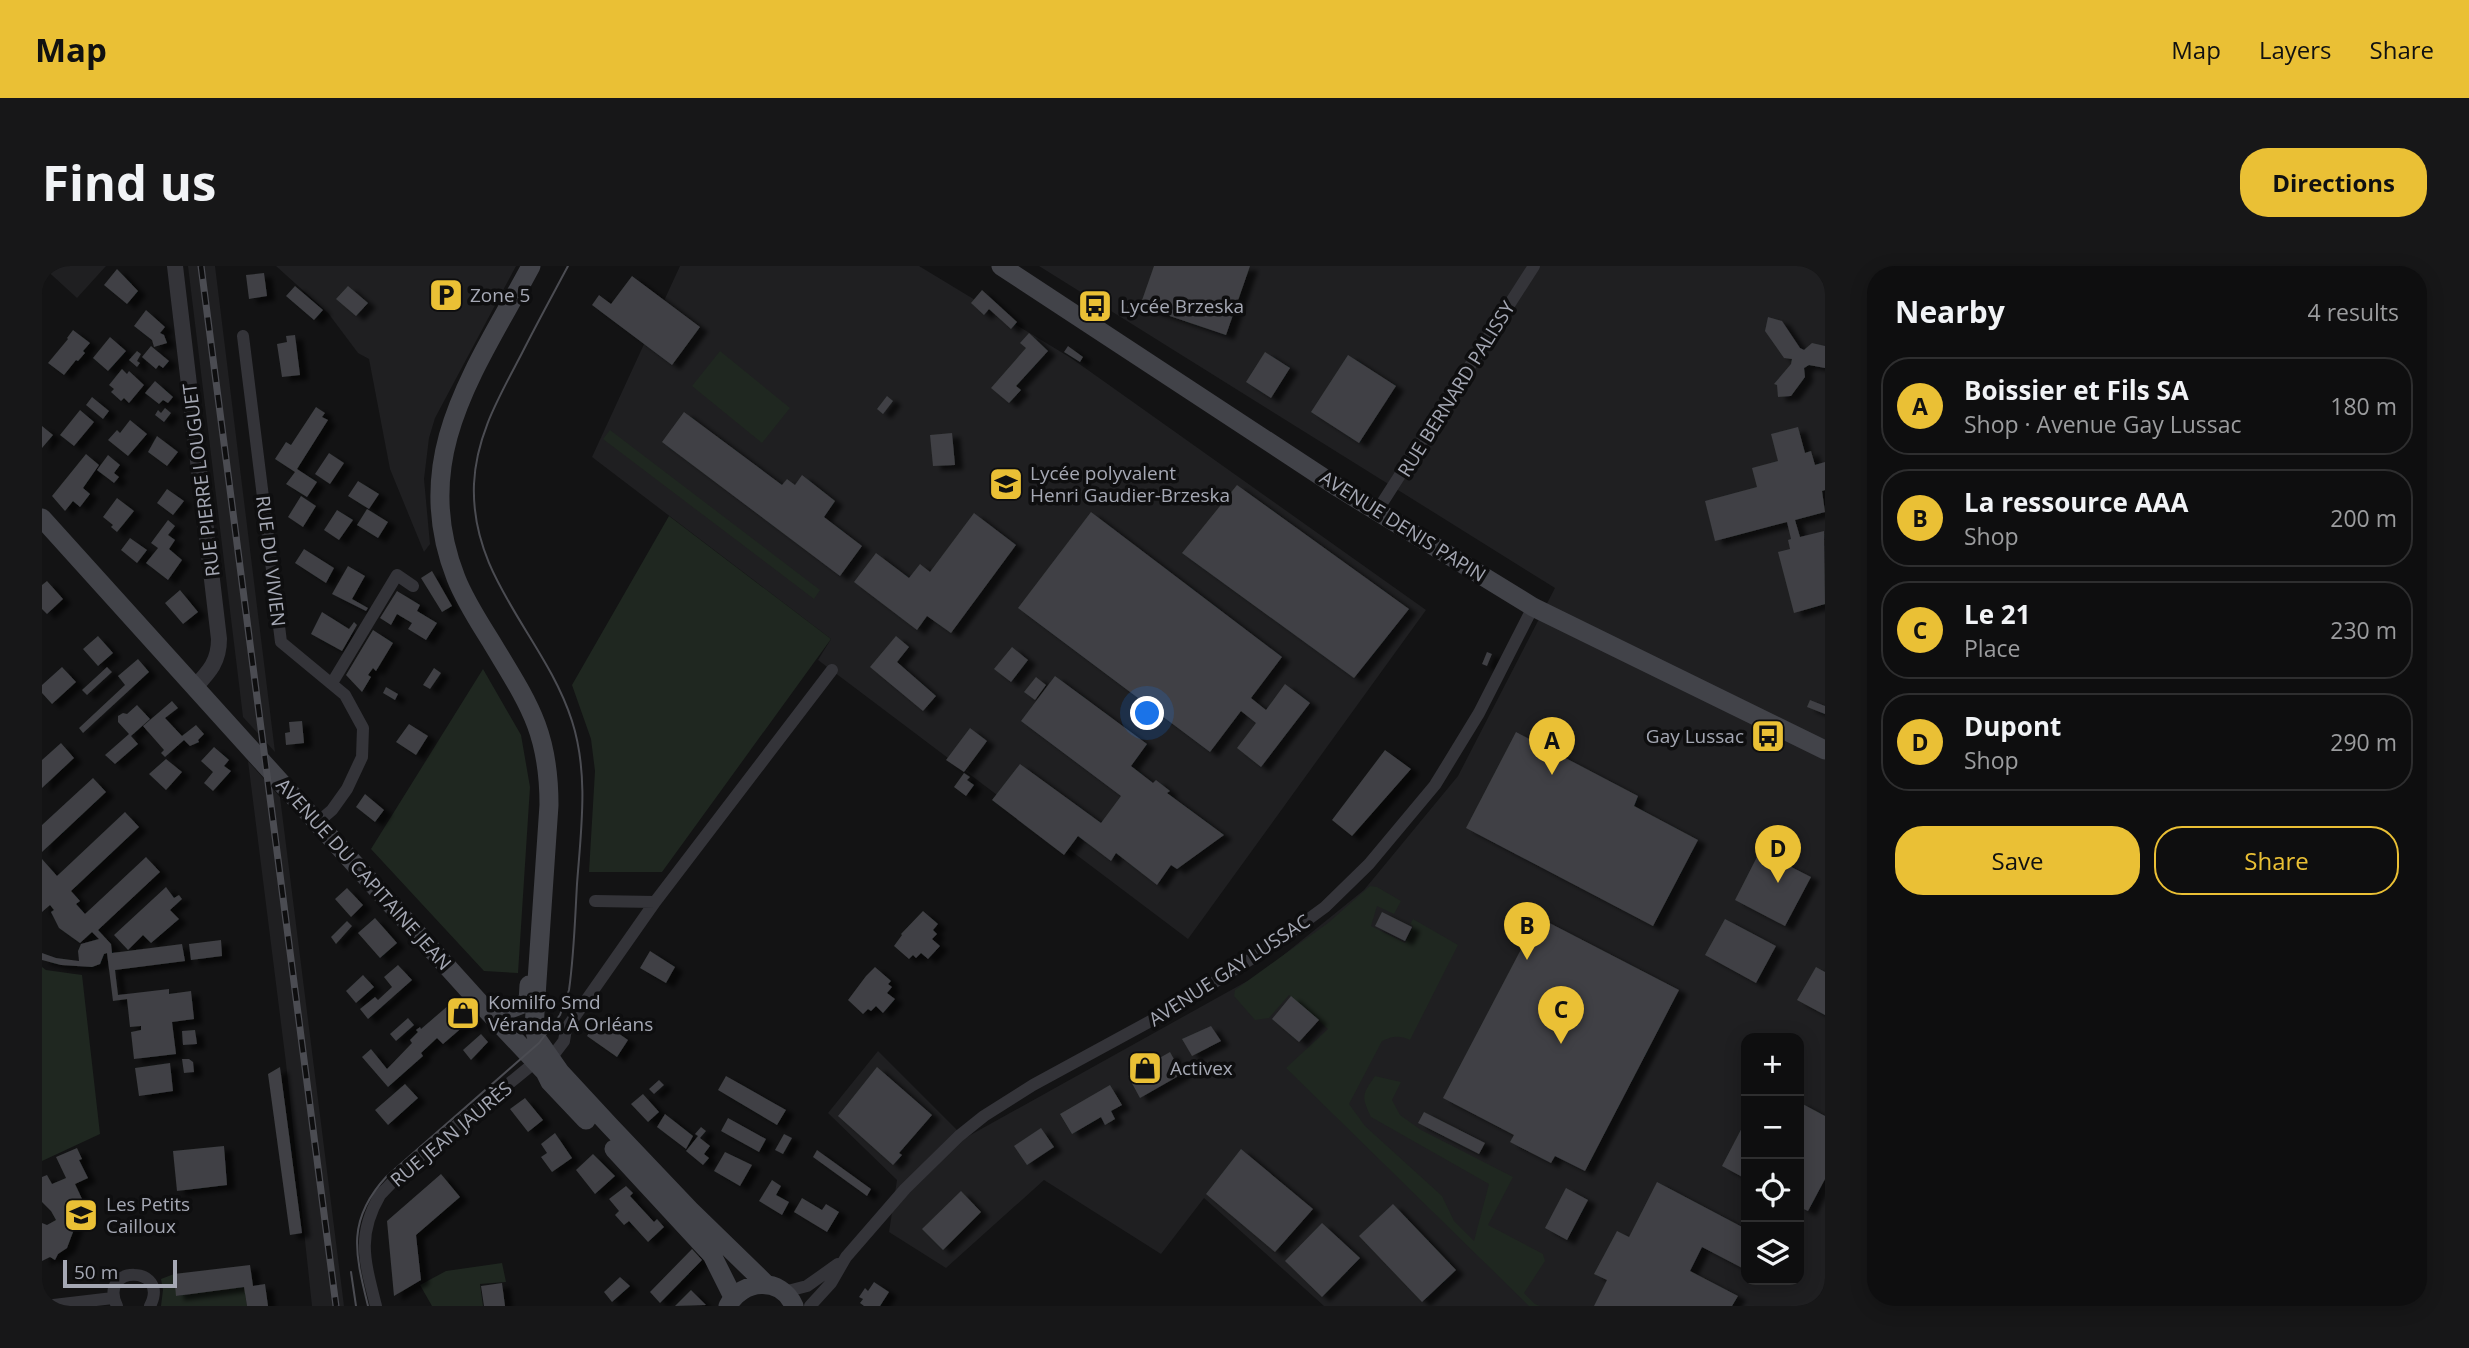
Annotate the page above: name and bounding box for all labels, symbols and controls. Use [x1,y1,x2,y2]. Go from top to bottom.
text: Map [35,27,107,72]
text: Map [2171,33,2221,66]
text: Layers [2259,33,2332,66]
text: Share [2370,33,2434,66]
button: Directions [2240,148,2427,217]
text: Find us [42,149,216,215]
parking icon: Zone 5 [427,276,465,314]
place label: Zone 5 [470,282,530,308]
bus stop icon: Lycée Brzeska [1076,287,1114,325]
text: Nearby [1895,291,2005,332]
place label: Lycée Brzeska [1120,293,1244,319]
street label: RUE BERNARD PALISSY [1391,296,1521,482]
text: 4 results [2308,296,2399,328]
text: Boissier et Fils SA [1964,372,2189,408]
street label: RUE PIERRE LOUGUET [176,381,226,578]
text: A [1912,390,1928,422]
text: 180 m [2330,390,2397,422]
text: Shop · Avenue Gay Lussac [1964,408,2242,440]
place label: Lycée polyvalent Henri Gaudier-Brzeska [1030,460,1230,508]
street label: AVENUE DENIS PAPIN [1315,464,1491,588]
school or university icon: Lycée polyvalent Henri Gaudier-Brzeska [987,465,1025,503]
text: La ressource AAA [1964,484,2188,520]
street label: RUE DU VIVIEN [250,494,292,628]
text: B [1912,502,1928,534]
text: 200 m [2330,502,2397,534]
text: Shop [1964,520,2019,552]
text: Le 21 [1964,596,2031,632]
text: C [1913,614,1927,646]
text: 230 m [2330,614,2397,646]
text: Place [1964,632,2020,664]
your location [1130,696,1164,730]
text: Dupont [1964,708,2061,744]
pin: A [1529,717,1575,775]
bus stop icon: Gay Lussac [1749,717,1787,755]
place label: Gay Lussac [1646,723,1744,749]
text: D [1911,726,1929,758]
text: 290 m [2330,726,2397,758]
text: Shop [1964,744,2019,776]
street label: AVENUE DU CAPITAINE JEAN [271,772,457,976]
pin: D [1755,825,1801,883]
button: Save [1895,826,2140,895]
button: Share [2154,826,2399,895]
pin: B [1504,902,1550,960]
street label: AVENUE GAY LUSSAC [1143,908,1315,1032]
pin: C [1538,986,1584,1044]
place label: Komilfo Smd Véranda À Orléans [488,989,653,1037]
shop icon: Komilfo Smd Véranda À Orléans [444,994,482,1032]
map controls [1741,1033,1804,1285]
button: + [1741,1033,1804,1096]
shop icon: Activex [1126,1049,1164,1087]
place label: Activex [1170,1055,1233,1081]
street label: RUE JEAN JAURÈS [385,1075,517,1193]
button: − [1741,1096,1804,1159]
button: locate [1741,1159,1804,1222]
place label: Les Petits Cailloux [106,1191,190,1239]
school or university icon: Les Petits Cailloux [62,1196,100,1234]
button: layers [1741,1222,1804,1285]
scale bar [63,1257,177,1289]
text: 50 m [74,1259,118,1285]

